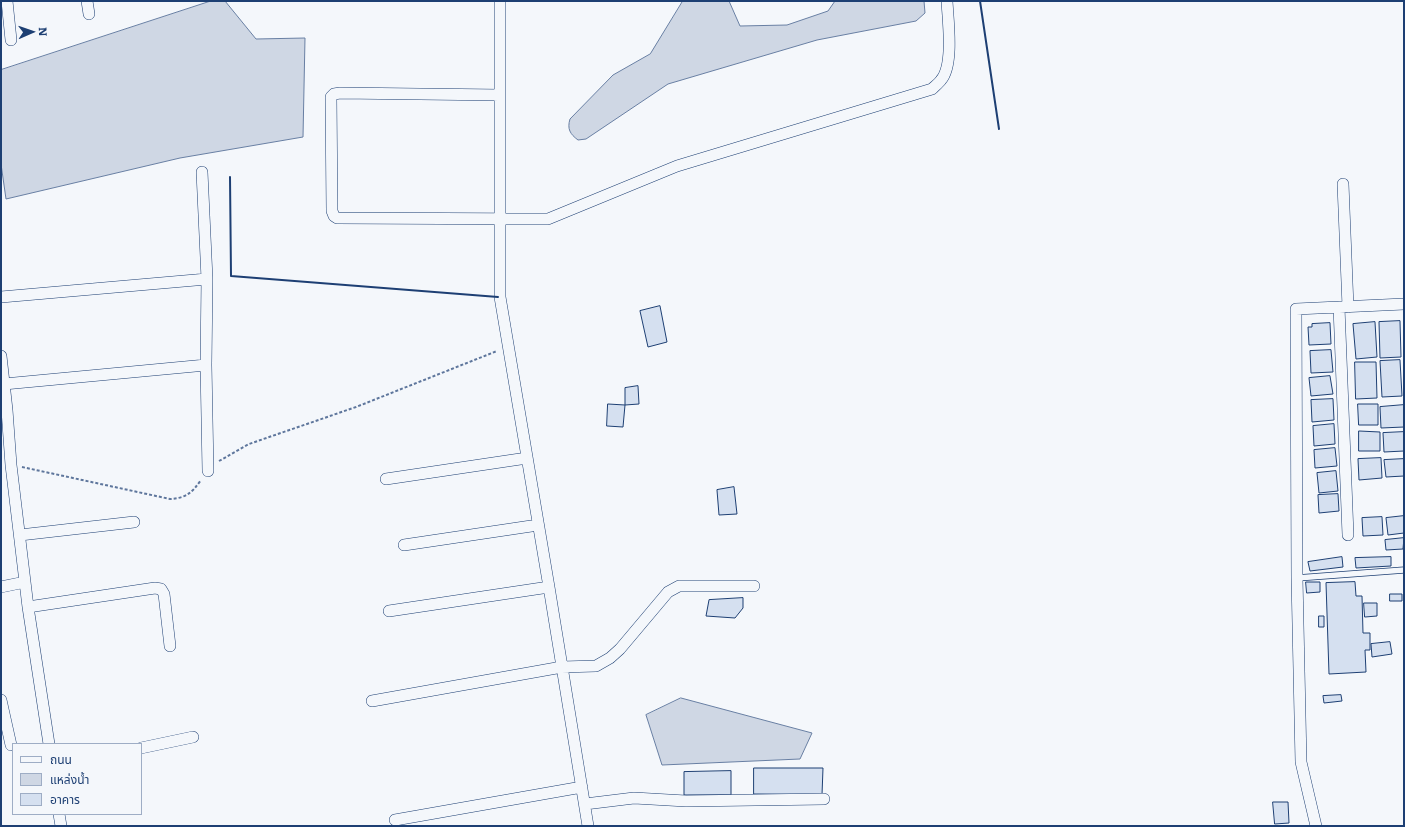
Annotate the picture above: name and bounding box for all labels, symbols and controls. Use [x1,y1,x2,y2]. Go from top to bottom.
north arrow [12,12,52,52]
text: N [36,27,52,36]
legend [12,743,142,815]
text: ถนน [50,750,72,768]
text: แหล่งน้ำ [50,770,89,788]
text: อาคาร [50,790,80,808]

